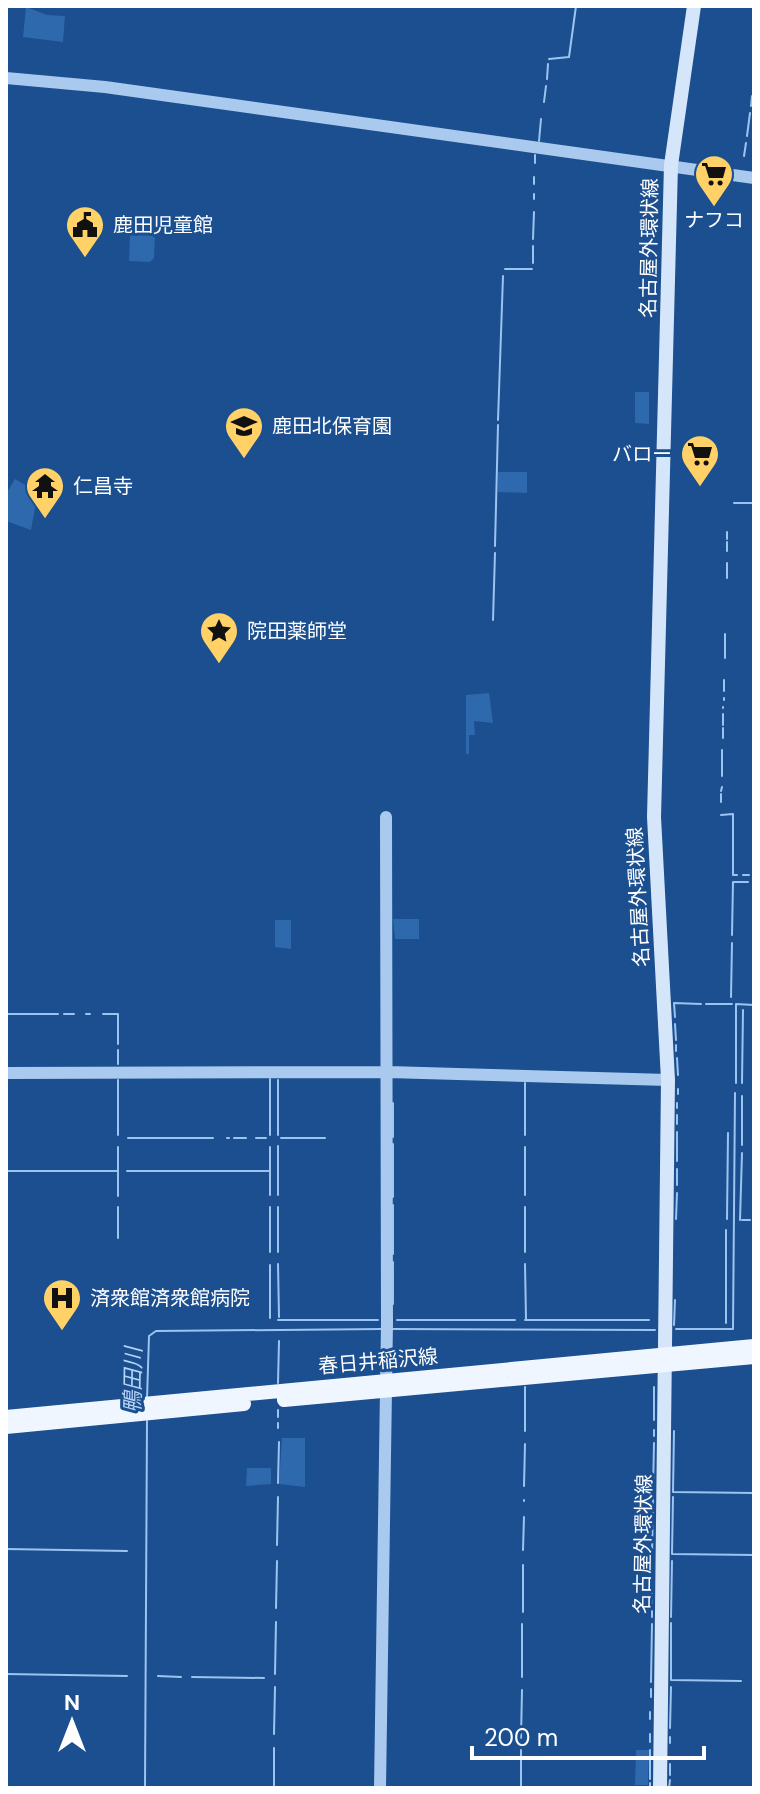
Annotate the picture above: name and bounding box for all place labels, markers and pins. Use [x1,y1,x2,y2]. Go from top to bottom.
supermarket icon: ナフコ [693,153,735,208]
public building icon: 鹿田児童館 [64,204,106,259]
place label: ナフコ [684,207,744,233]
place label: 鹿田児童館 [113,212,213,238]
school or university icon: 鹿田北保育園 [223,405,265,460]
place label: 鹿田北保育園 [272,413,392,439]
supermarket icon: バロー [679,433,721,488]
place label: バロー [612,441,672,467]
temple icon: 仁昌寺 [24,465,66,520]
place label: 仁昌寺 [73,473,133,499]
place icon: 院田薬師堂 [198,610,240,665]
place label: 院田薬師堂 [247,618,347,644]
hospital icon: 済衆館済衆館病院 [41,1277,83,1332]
place label: 済衆館済衆館病院 [90,1285,250,1311]

